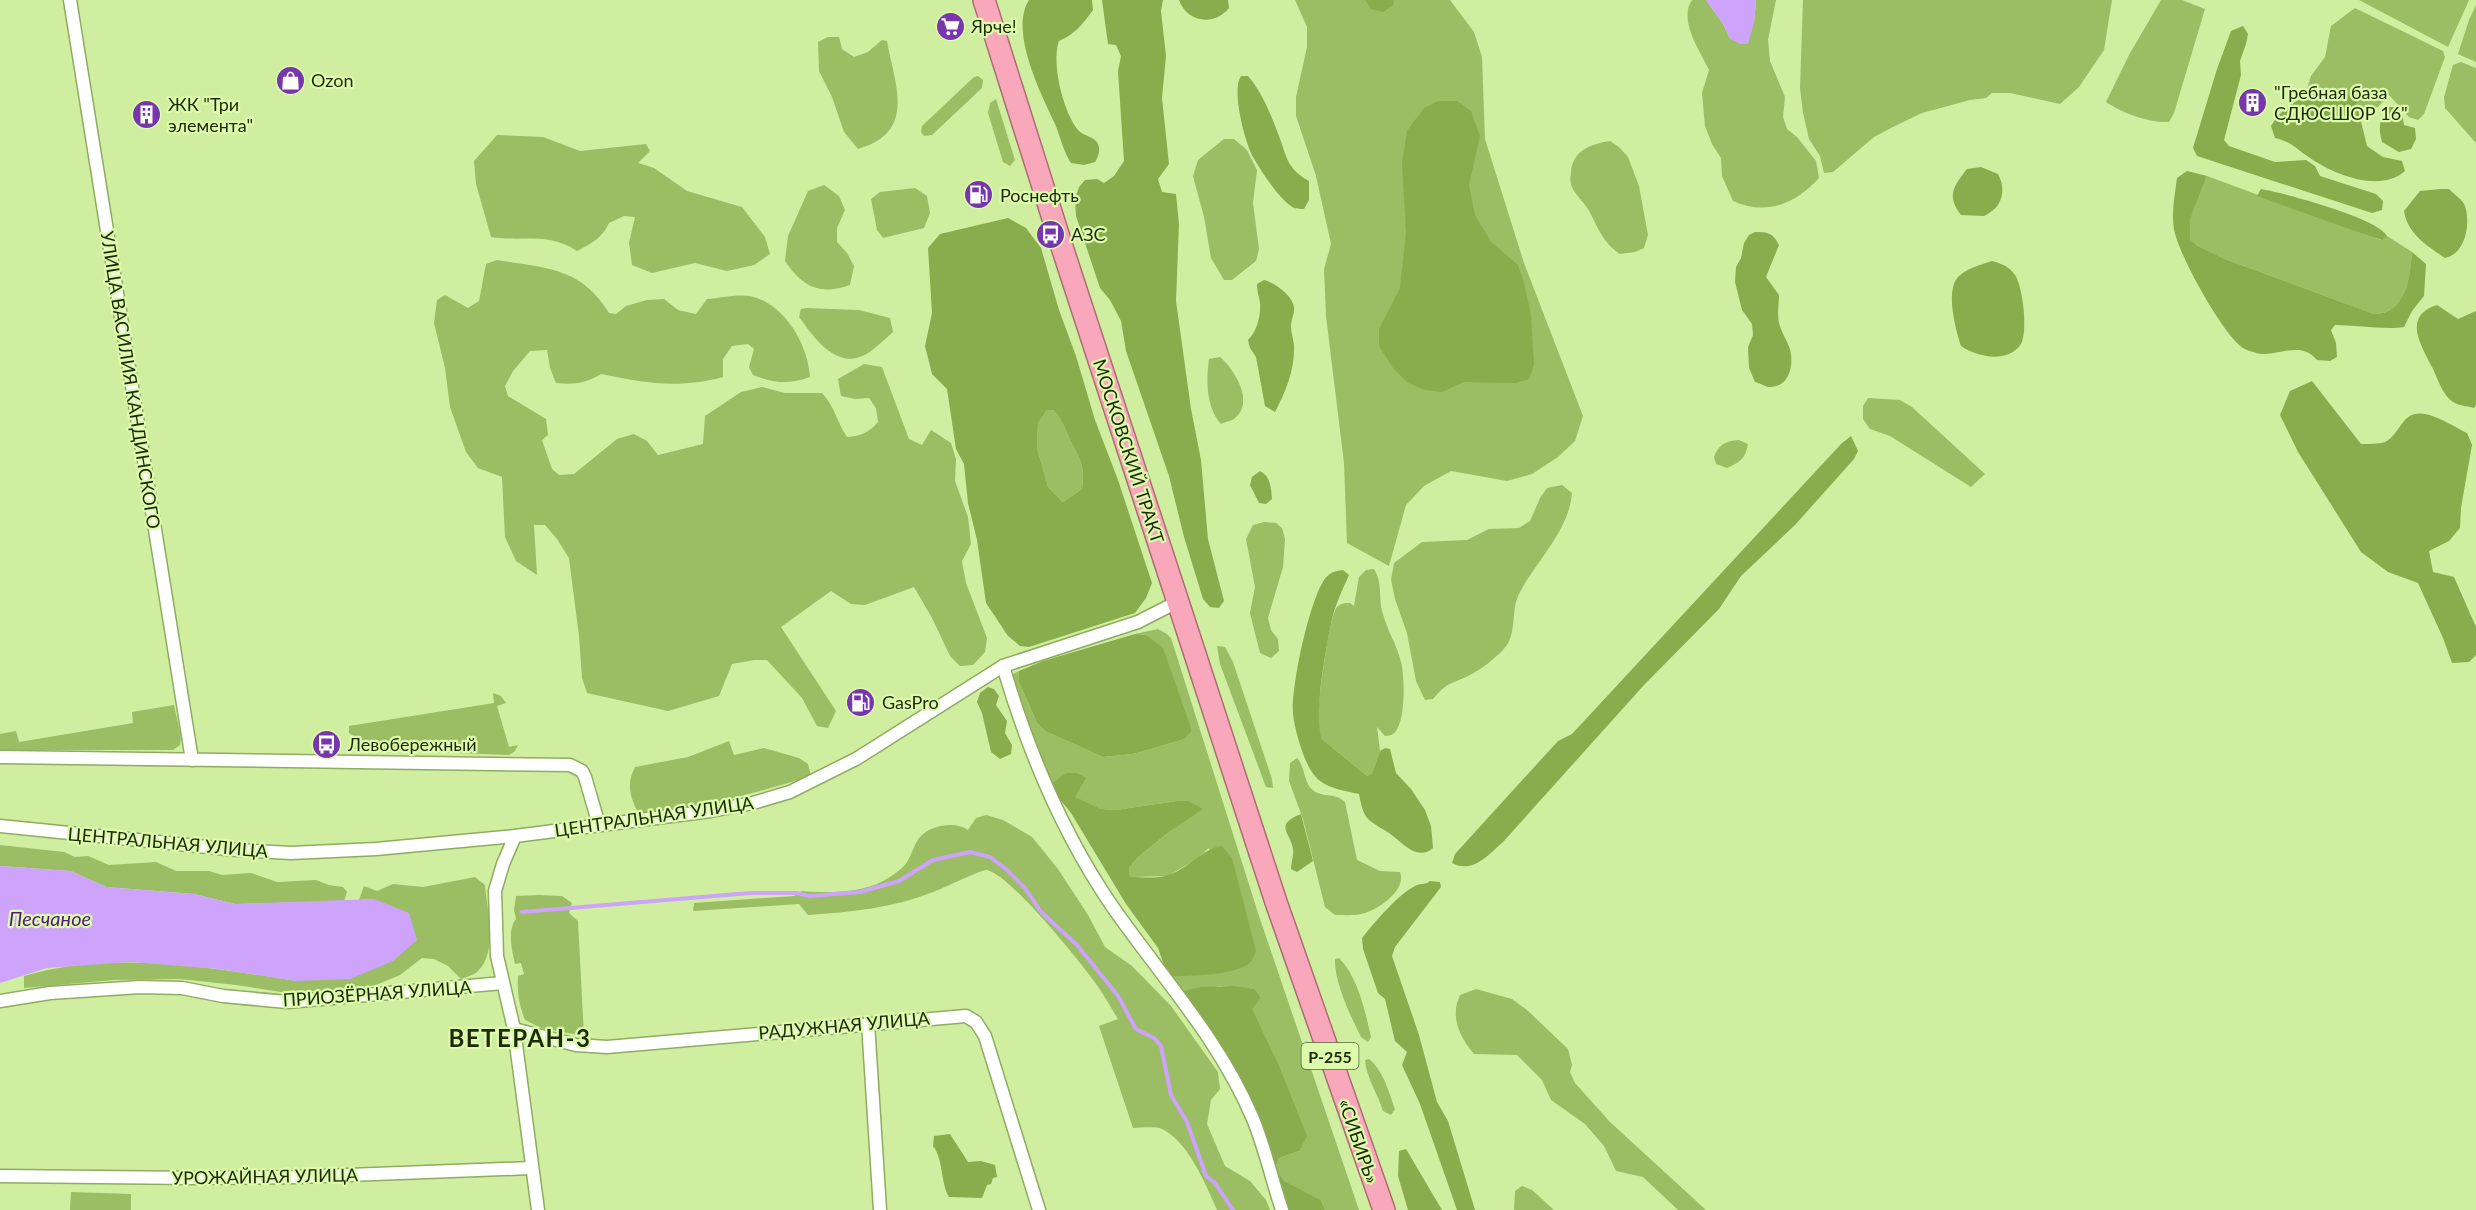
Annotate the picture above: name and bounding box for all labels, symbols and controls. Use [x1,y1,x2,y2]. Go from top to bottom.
supermarket icon: Ярче! [934,10,966,42]
place label: Ярче! [970,15,1017,37]
shop icon: Ozon [274,64,306,96]
place label: Ozon [311,69,353,91]
place label: "Гребная база СДЮСШОР 16" [2274,81,2408,124]
building icon: "Гребная база СДЮСШОР 16" [2237,86,2269,118]
place label: ЖК "Три элемента" [168,93,253,136]
building icon: ЖК "Три элемента" [131,98,163,130]
fuel station icon: Роснефть [963,179,995,211]
place label: Роснефть [1000,184,1079,206]
bus stop icon: АЗС [1034,218,1066,250]
place label: АЗС [1071,223,1106,245]
street label: УЛИЦА ВАСИЛИЯ КАНДИНСКОГО [97,230,165,530]
street label: МОСКОВСКИЙ ТРАКТ [1089,356,1169,546]
fuel station icon: GasPro [845,686,877,718]
place label: GasPro [882,691,939,713]
bus stop icon: Левобережный [311,728,343,760]
place label: Левобережный [347,733,477,755]
street label: ЦЕНТРАЛЬНАЯ УЛИЦА [553,791,756,841]
street label: ЦЕНТРАЛЬНАЯ УЛИЦА [67,822,270,862]
water label: Песчаное [9,906,91,930]
street label: ПРИОЗЁРНАЯ УЛИЦА [282,975,473,1011]
street label: РАДУЖНАЯ УЛИЦА [757,1006,931,1043]
district label: ВЕТЕРАН-3 [449,1023,591,1052]
road number: Р-255 [1302,1043,1358,1069]
street label: «СИБИРЬ» [1334,1096,1384,1186]
street label: УРОЖАЙНАЯ УЛИЦА [172,1163,359,1189]

